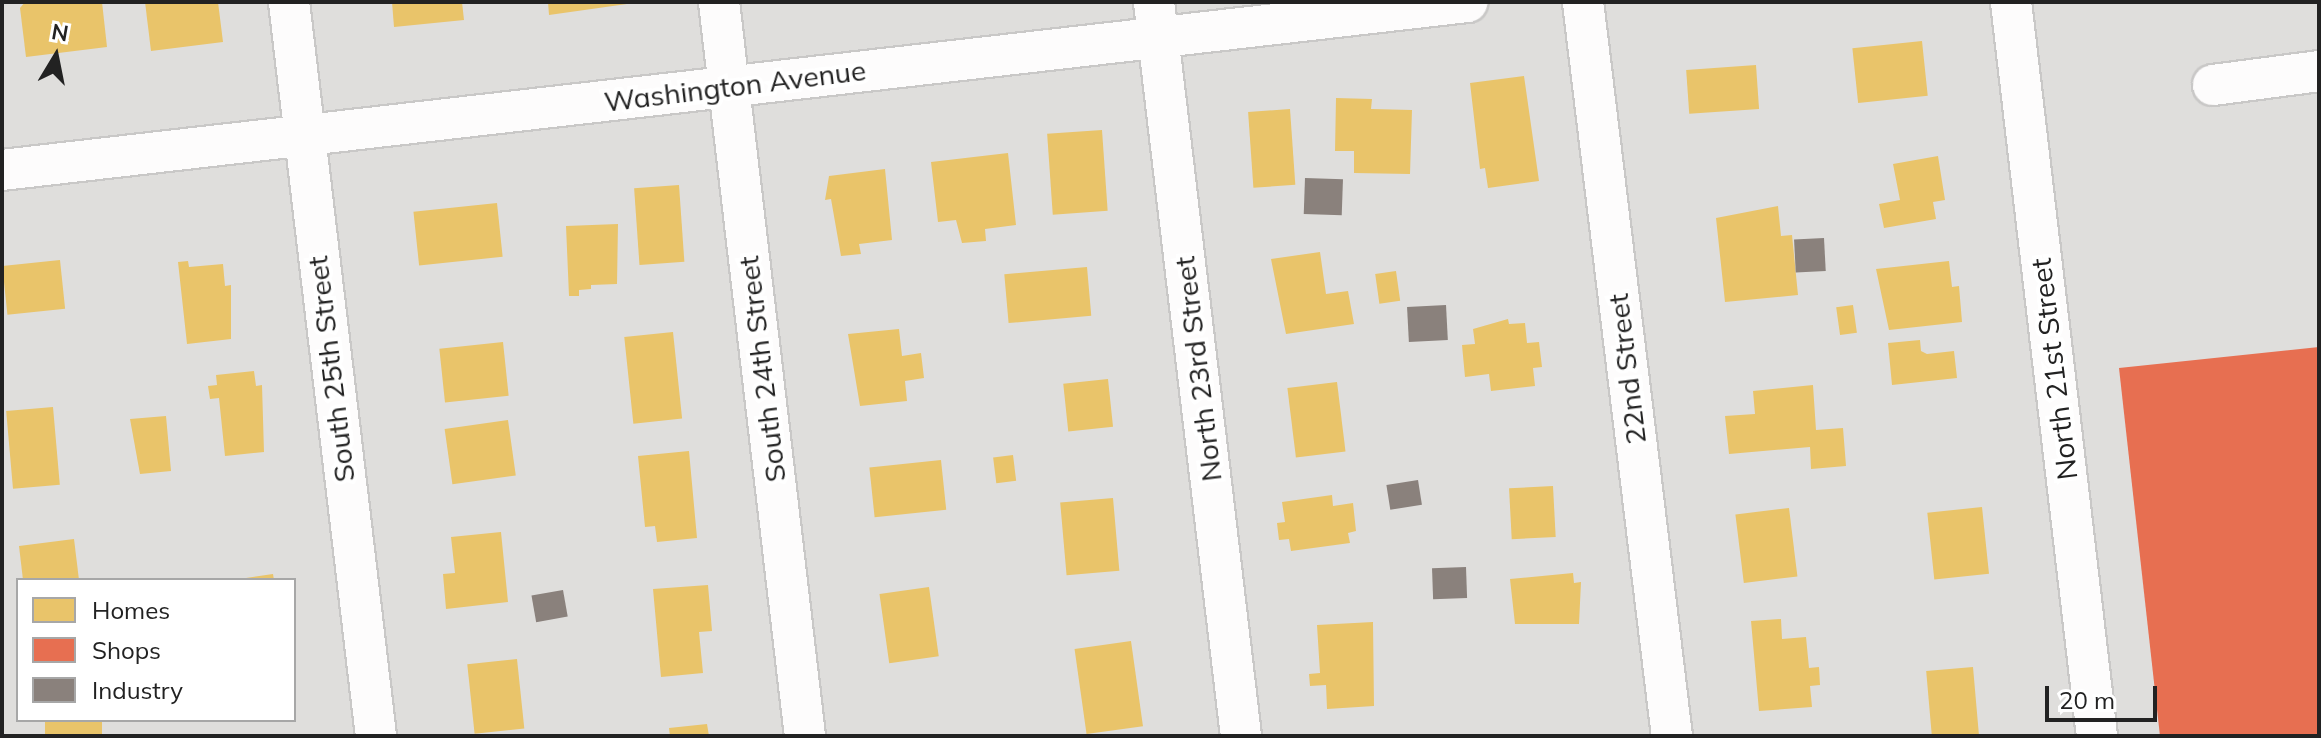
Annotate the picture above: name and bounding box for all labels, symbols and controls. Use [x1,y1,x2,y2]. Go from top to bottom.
north arrow [16,16,96,96]
text: N [50,17,71,48]
street label: Washington Avenue [602,53,868,119]
street label: South 25th Street [300,254,362,484]
street label: South 24th Street [731,254,793,484]
street label: North 23rd Street [1168,255,1228,483]
street label: North 21st Street [2024,256,2084,482]
street label: 22nd Street [1601,292,1653,446]
legend [16,578,296,722]
text: Homes [92,595,170,625]
text: Shops [92,635,161,665]
scale bar [2049,670,2161,720]
text: Industry [92,675,183,705]
text: 20 m [2059,685,2115,715]

